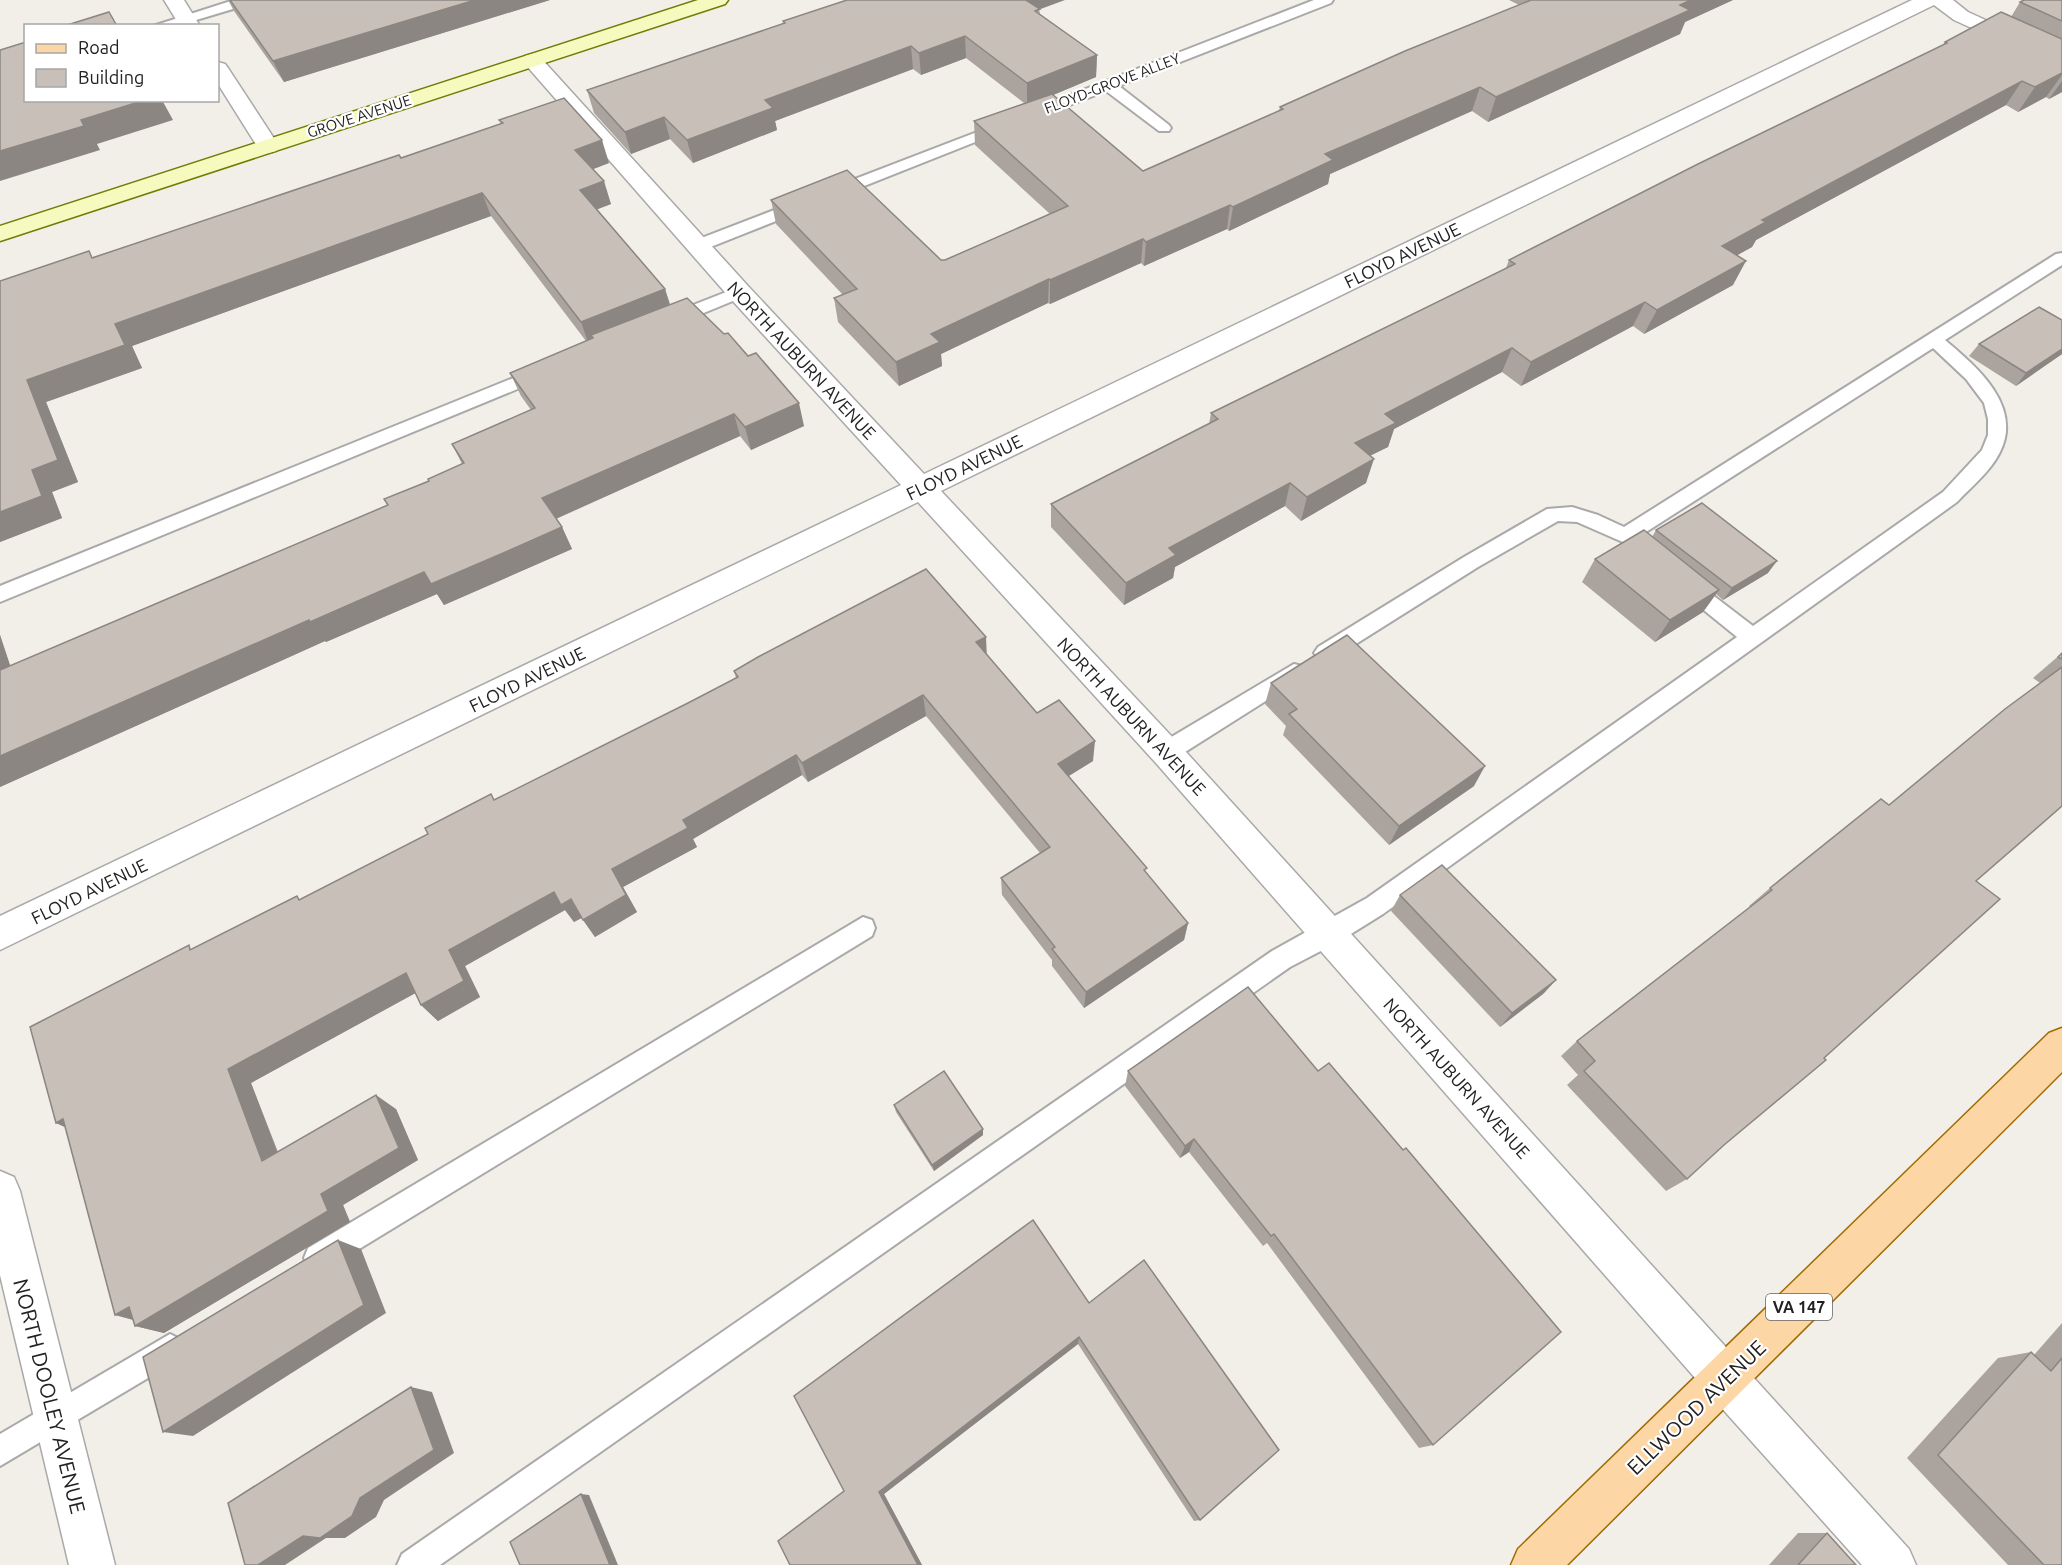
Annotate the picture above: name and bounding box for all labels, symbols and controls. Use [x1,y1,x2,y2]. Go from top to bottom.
legend [24,24,219,102]
text: Road [78,37,120,57]
street label: FLOYD-GROVE ALLEY [1042,49,1183,117]
text: Building [78,67,144,87]
street label: GROVE AVENUE [305,91,413,141]
street label: FLOYD AVENUE [1341,218,1463,292]
street label: NORTH AUBURN AVENUE [724,277,880,443]
street label: FLOYD AVENUE [903,430,1025,504]
street label: NORTH AUBURN AVENUE [1054,633,1210,799]
street label: FLOYD AVENUE [466,642,588,716]
street label: FLOYD AVENUE [28,854,150,928]
street label: NORTH AUBURN AVENUE [1380,994,1534,1162]
street label: NORTH DOOLEY AVENUE [9,1276,91,1516]
road number: VA 147 [1766,1294,1832,1320]
street label: ELLWOOD AVENUE [1622,1335,1770,1479]

